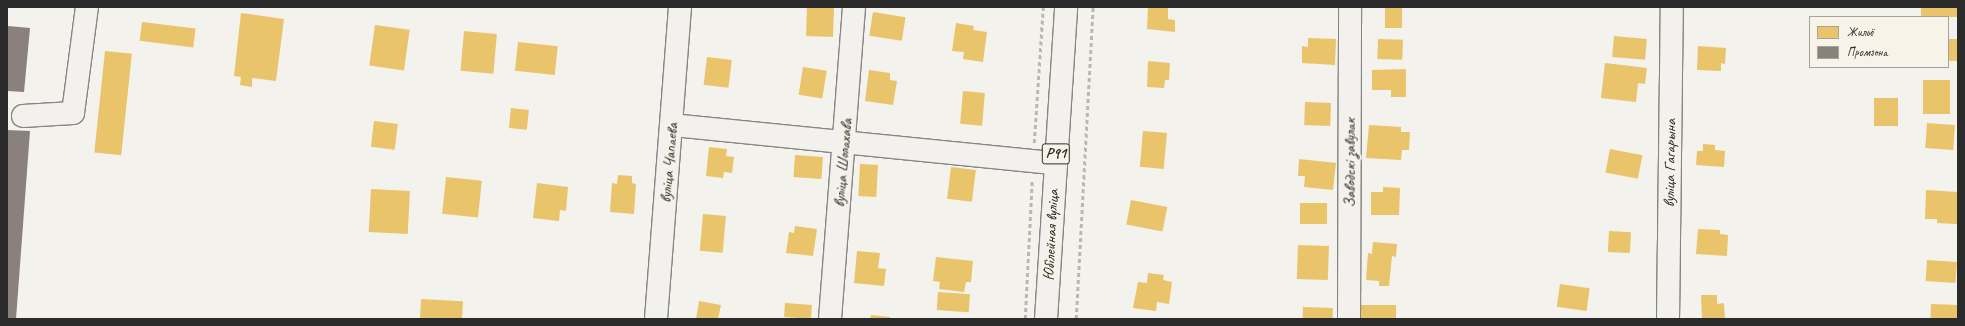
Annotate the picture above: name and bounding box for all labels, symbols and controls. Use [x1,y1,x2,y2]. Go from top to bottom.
legend [1809,16,1949,68]
text: Жильё [1847,24,1873,40]
text: Промзона [1847,44,1887,60]
street label: вуліца Шолахава [830,118,856,208]
street label: Заводскі завулак [1340,118,1360,208]
street label: вуліца Гагарына [1660,120,1680,206]
street label: вуліца Чапаева [656,122,682,204]
road number: Р91 [1041,141,1071,167]
street label: Юбілейная вуліца [1039,189,1063,281]

